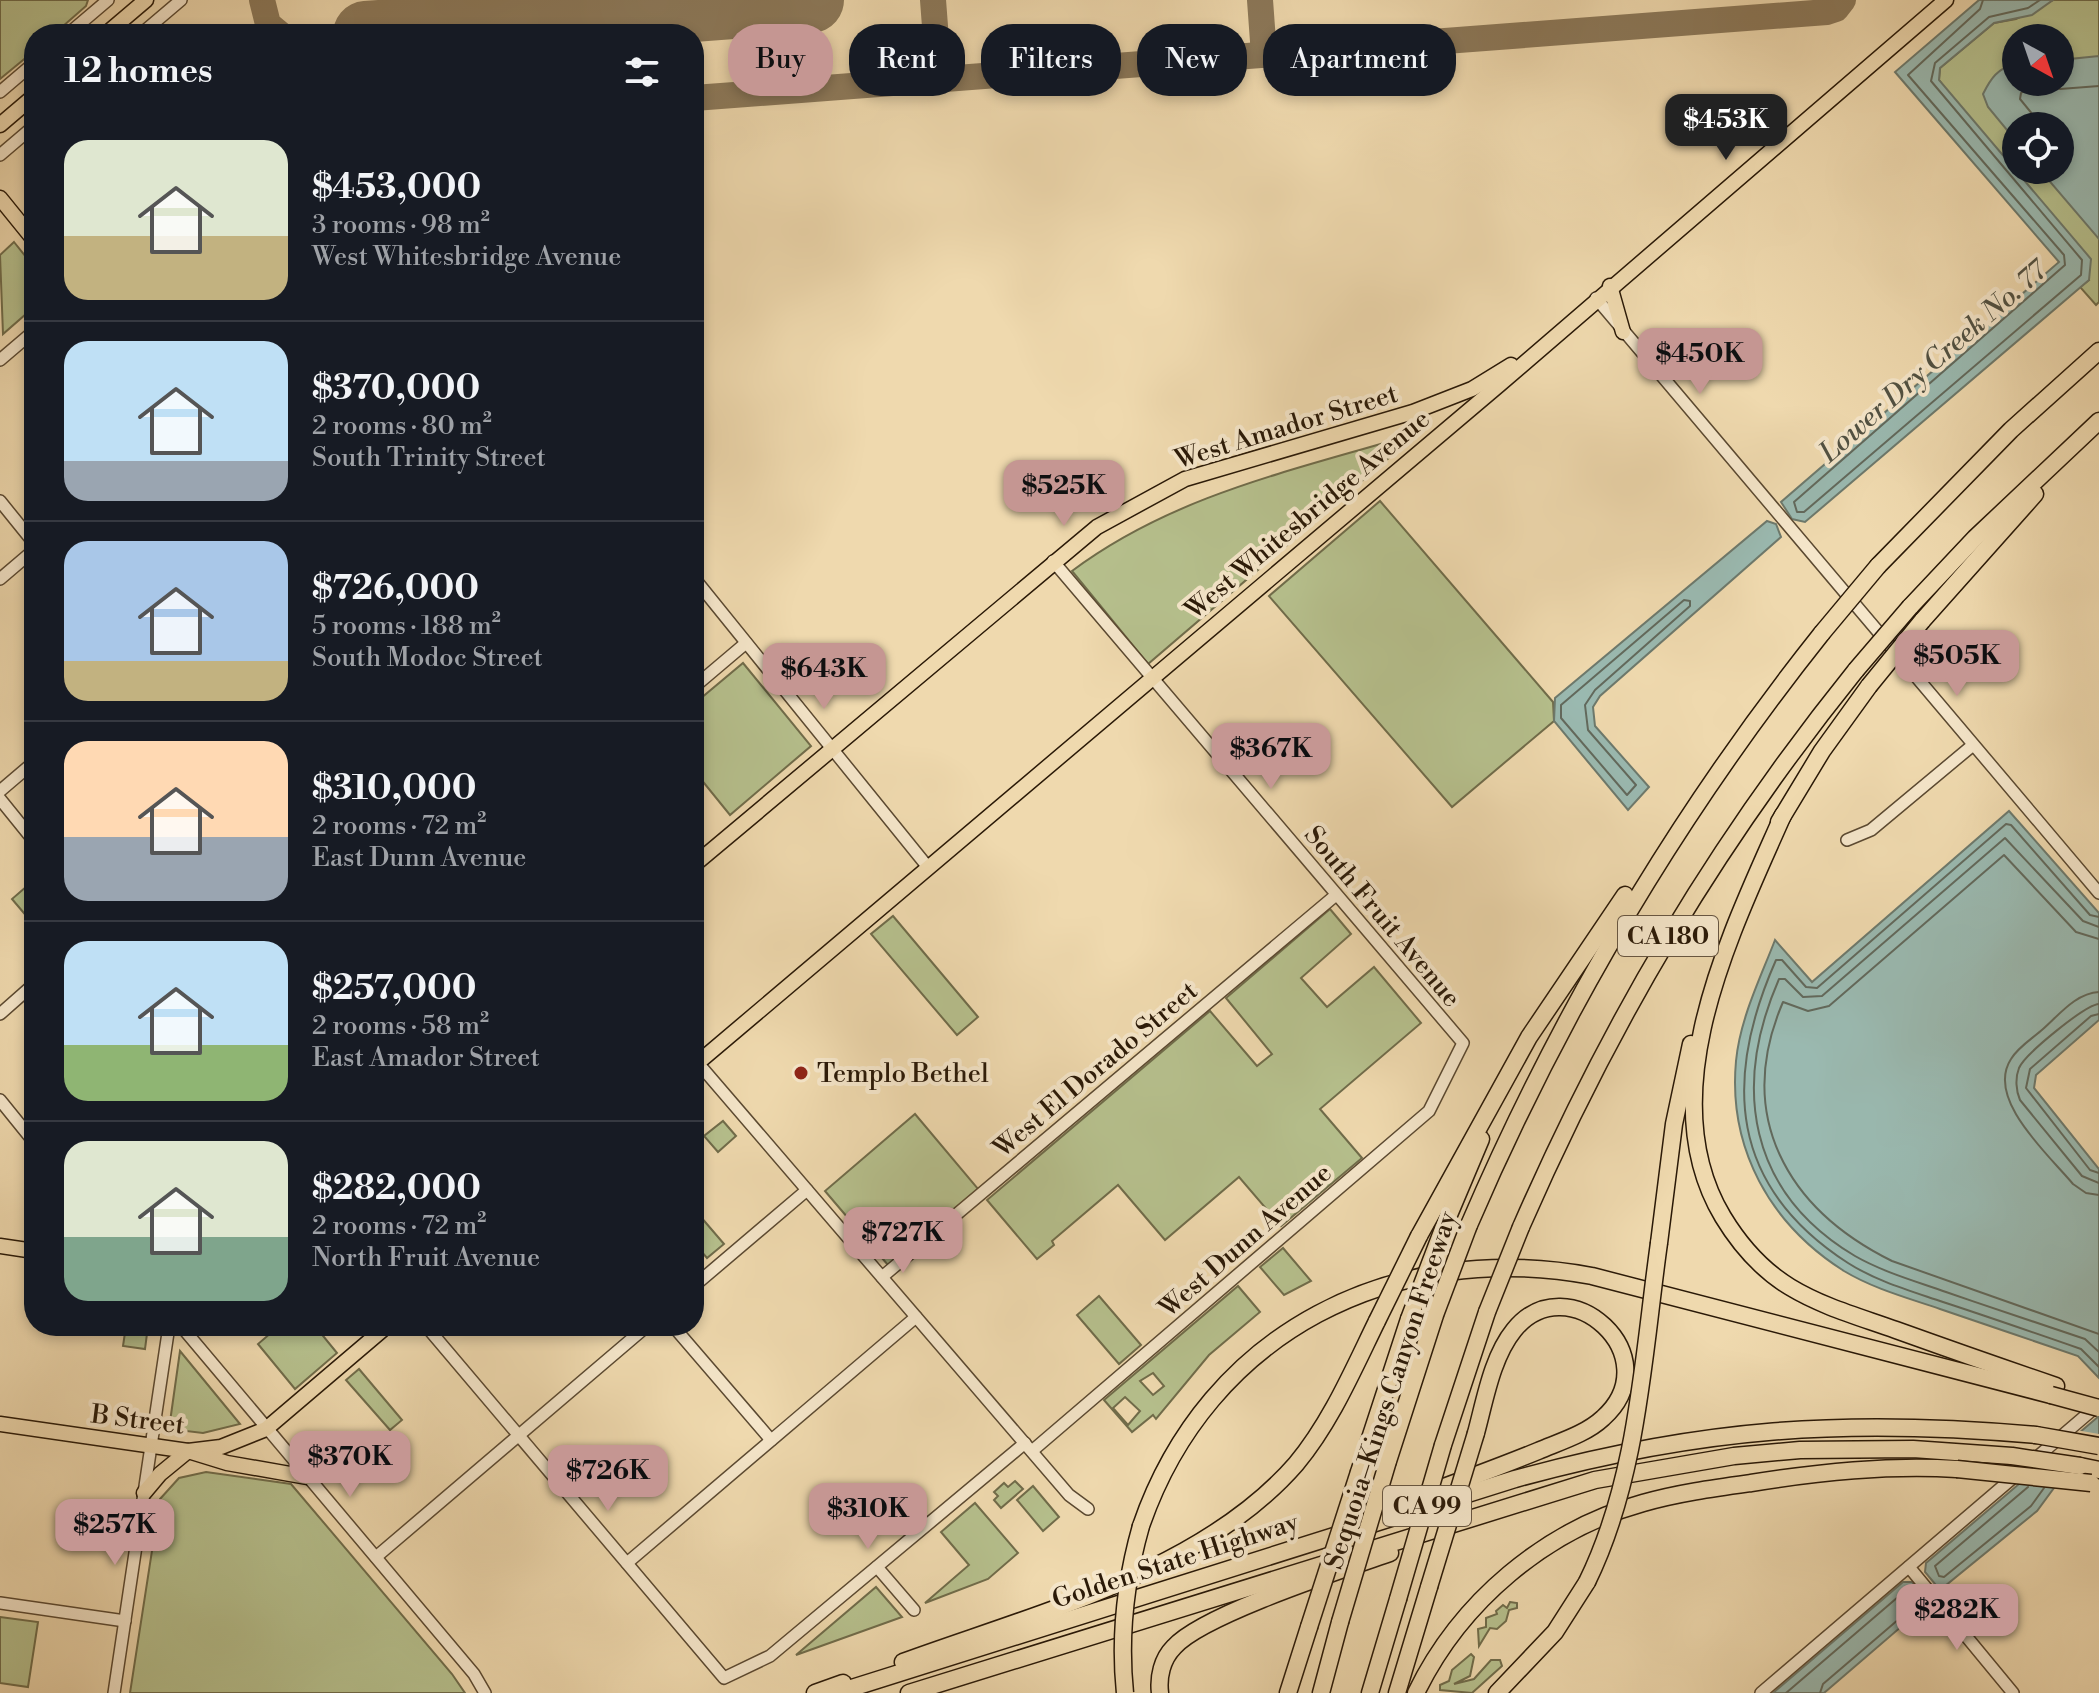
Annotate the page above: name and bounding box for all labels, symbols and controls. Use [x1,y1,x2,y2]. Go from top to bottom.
chip: Buy [728,24,833,96]
chip: Rent [849,24,965,96]
chip: Filters [981,24,1121,96]
chip: New [1137,24,1247,96]
chip: Apartment [1263,24,1456,96]
north arrow [2002,24,2074,96]
map controls [2002,24,2074,184]
icon: filters [620,50,664,94]
text: 12 homes [64,51,213,93]
pin: $453K [1670,94,1782,162]
text: $453K [1683,104,1769,136]
button: locate [2002,112,2074,184]
text: $453,000 [312,167,481,209]
icon: home [128,172,224,268]
text: 3 rooms · 98 m² [312,209,490,241]
text: West Whitesbridge Avenue [312,241,621,273]
water label: Lower Dry Creek No. 77 [1812,251,2057,471]
pin: $450K [1644,328,1756,396]
text: $450K [1656,338,1744,370]
text: $370,000 [312,368,480,410]
icon: home [128,373,224,469]
street label: West Amador Street [1170,378,1402,476]
street label: West Whitesbridge Avenue [1178,403,1436,627]
text: 2 rooms · 80 m² [312,410,492,442]
text: South Trinity Street [312,442,546,474]
pin: $525K [1008,460,1120,528]
text: $525K [1021,470,1107,502]
text: $726,000 [312,568,479,610]
icon: home [128,573,224,669]
text: 5 rooms · 188 m² [312,610,501,642]
pin: $505K [1901,630,2013,698]
text: $505K [1913,640,2001,672]
text: South Modoc Street [312,642,543,674]
pin: $643K [768,643,880,711]
text: $643K [781,653,867,685]
pin: $367K [1215,723,1327,791]
text: $367K [1230,733,1312,765]
text: $310,000 [312,768,476,810]
icon: home [128,773,224,869]
text: 2 rooms · 72 m² [312,810,486,842]
street label: South Fruit Avenue [1297,819,1467,1014]
text: East Dunn Avenue [312,842,526,874]
road number: CA 180 [1618,916,1718,956]
text: $257,000 [312,968,477,1010]
icon: home [128,973,224,1069]
street label: West El Dorado Street [986,975,1204,1165]
text: 2 rooms · 58 m² [312,1010,489,1042]
text: East Amador Street [312,1042,540,1074]
place label: Templo Bethel [817,1058,989,1090]
marker: Templo Bethel [792,1064,810,1082]
street label: West Dunn Avenue [1152,1157,1339,1325]
text: $282,000 [312,1168,481,1210]
icon: home [128,1173,224,1269]
pin: $727K [847,1207,959,1275]
street label: Sequoia–Kings Canyon Freeway [1318,1207,1464,1573]
text: 2 rooms · 72 m² [312,1210,486,1242]
text: $727K [862,1217,944,1249]
text: North Fruit Avenue [312,1242,540,1274]
street label: B Street [88,1398,187,1442]
pin: $370K [294,1431,406,1499]
text: $370K [308,1441,392,1473]
pin: $726K [552,1445,664,1513]
text: $726K [566,1455,650,1487]
pin: $310K [812,1483,924,1551]
road number: CA 99 [1383,1486,1471,1526]
text: $310K [827,1493,909,1525]
pin: $257K [59,1499,171,1567]
street label: Golden State Highway [1048,1506,1303,1616]
text: $257K [73,1509,157,1541]
pin: $282K [1901,1584,2013,1652]
text: $282K [1914,1594,2000,1626]

